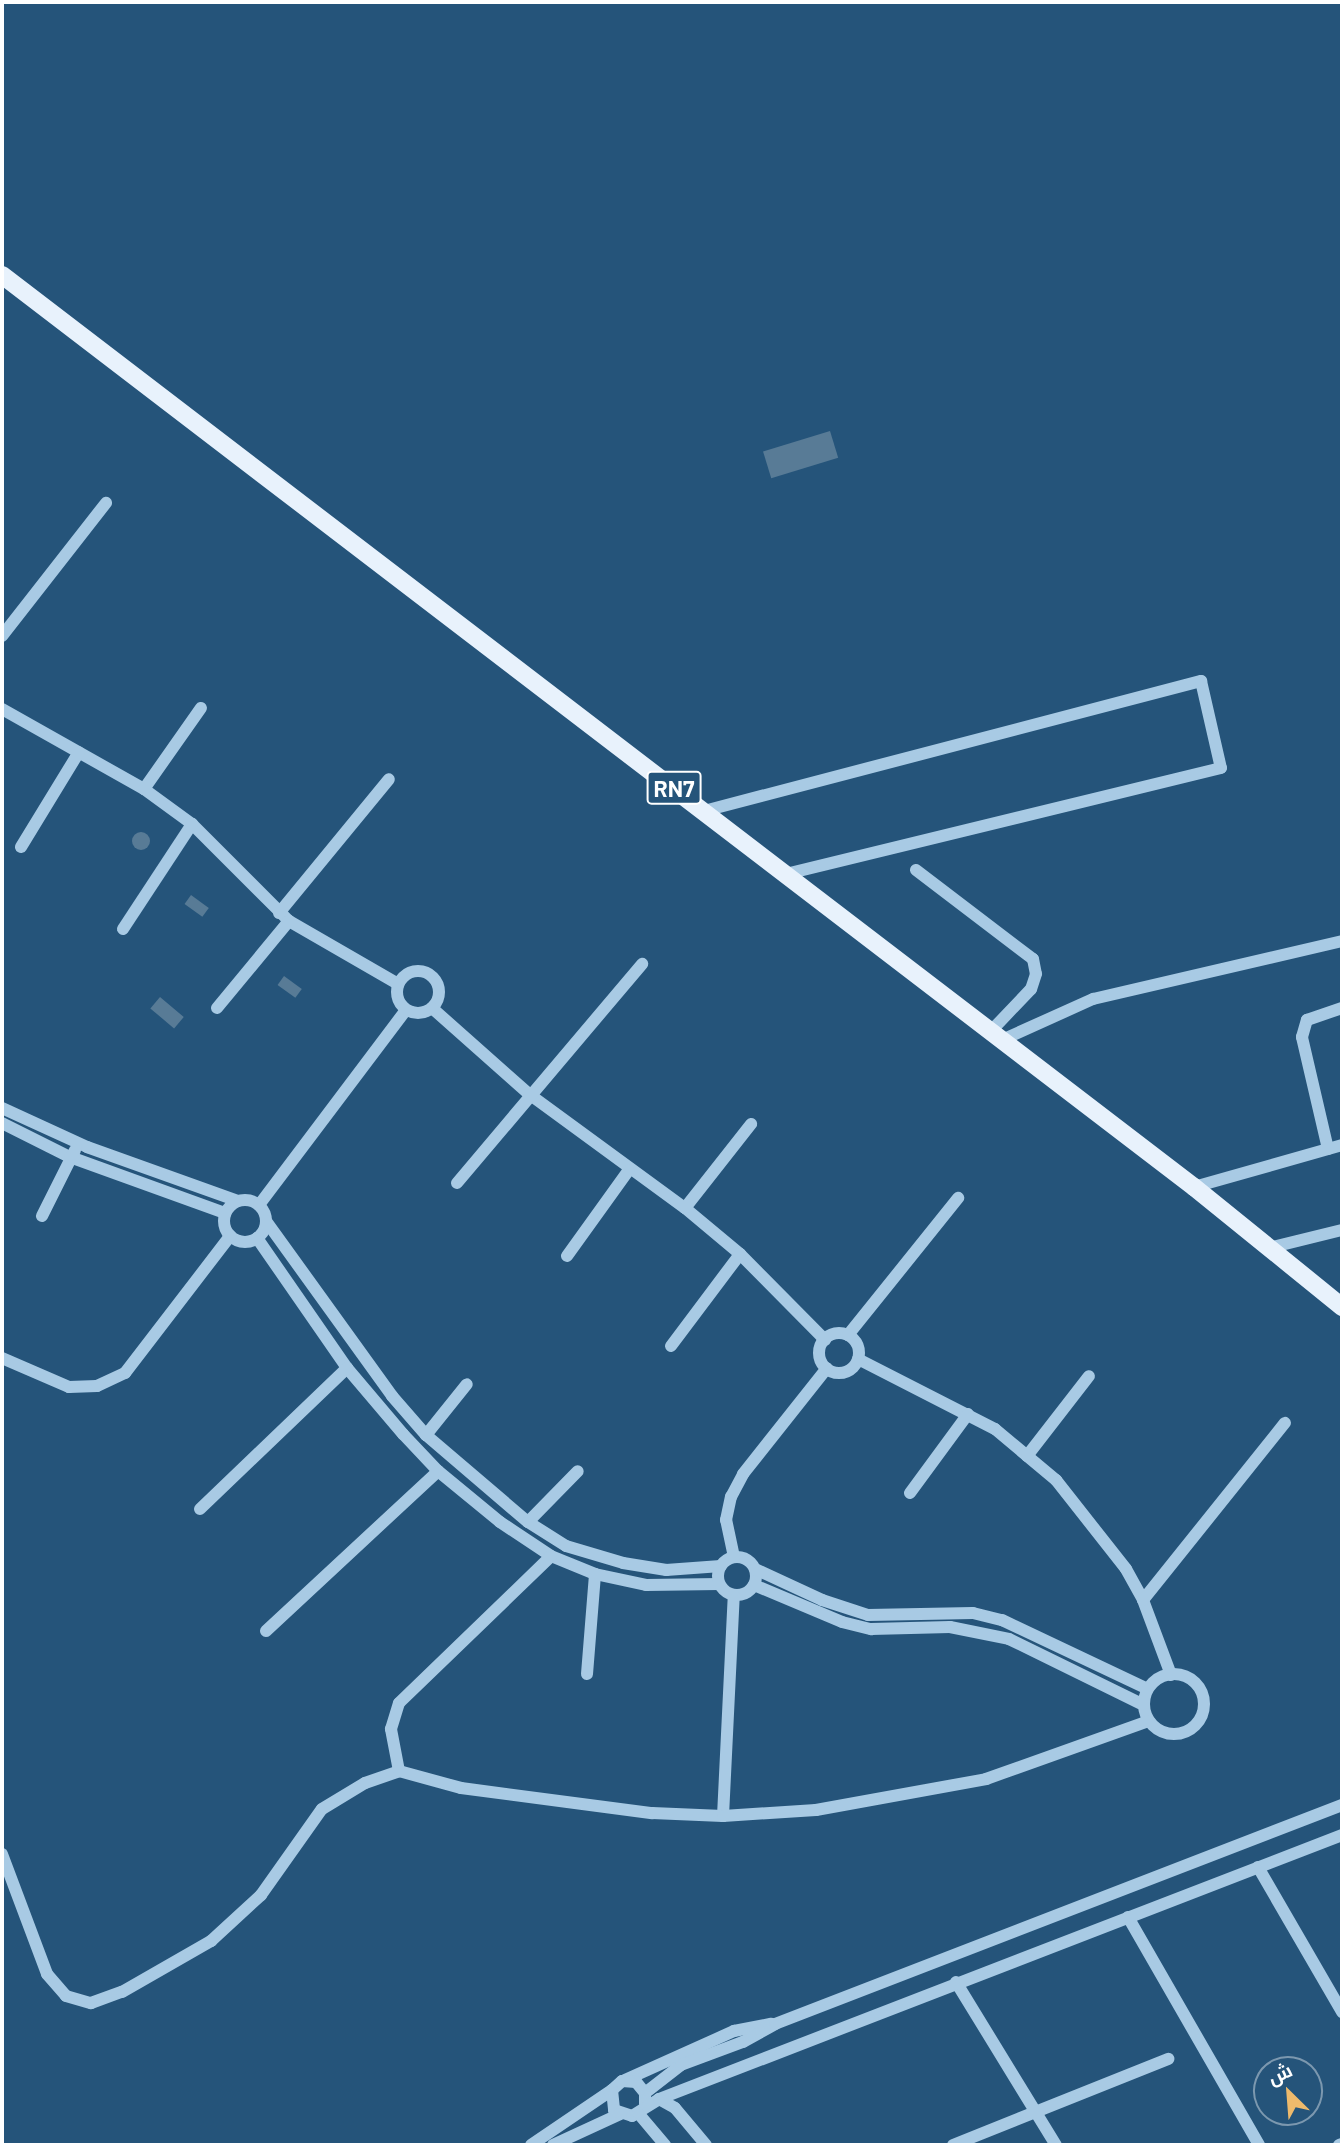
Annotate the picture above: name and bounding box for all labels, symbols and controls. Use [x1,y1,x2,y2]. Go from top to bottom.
road number: RN7 [646,768,702,808]
north arrow [1253,2056,1323,2126]
text: ش [1264,2058,1296,2089]

